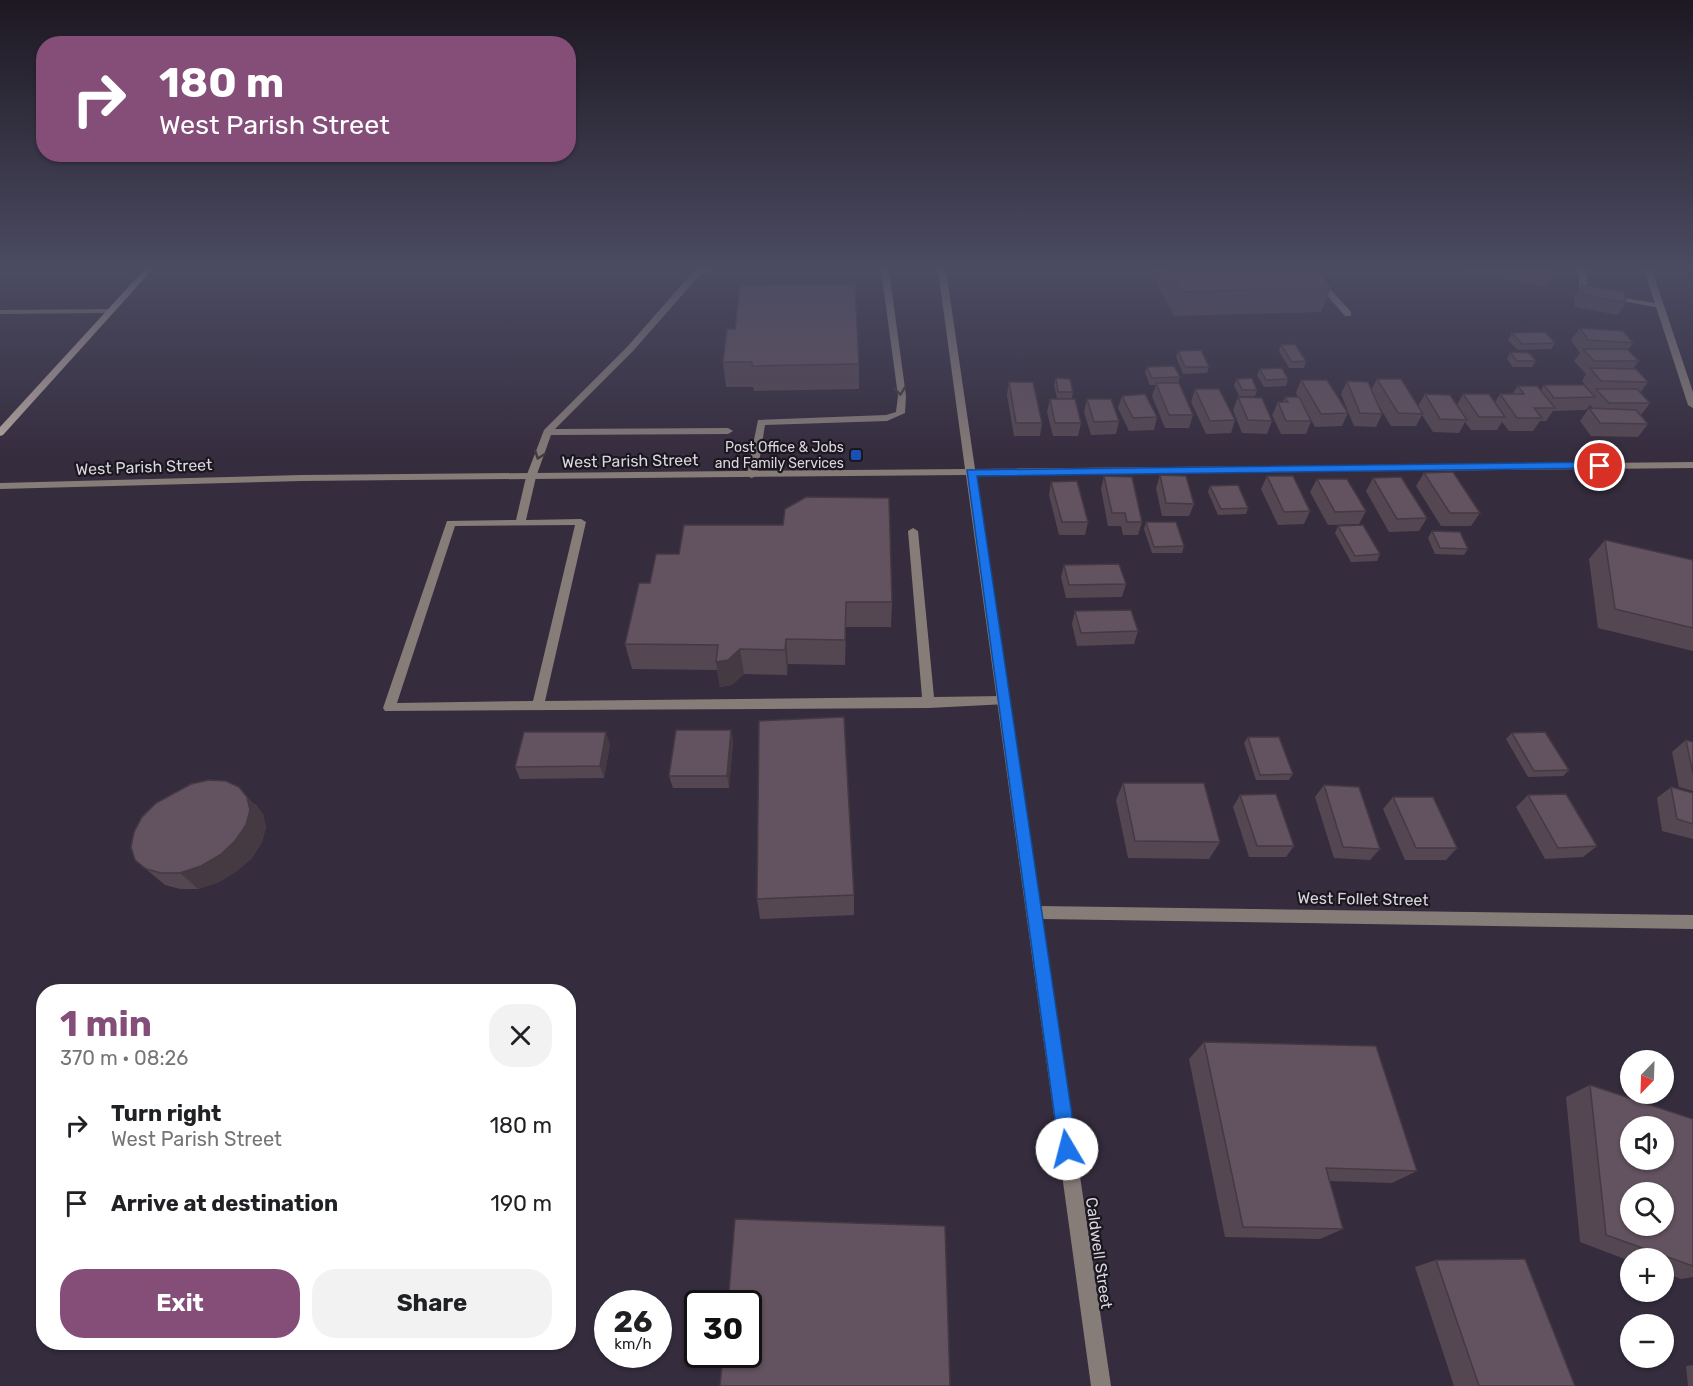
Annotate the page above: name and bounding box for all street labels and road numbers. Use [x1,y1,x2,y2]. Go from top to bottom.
street label: West Parish Street [561,450,699,472]
street label: West Parish Street [75,455,213,479]
street label: West Follet Street [1297,888,1429,910]
street label: Caldwell Street [1082,1196,1116,1310]

